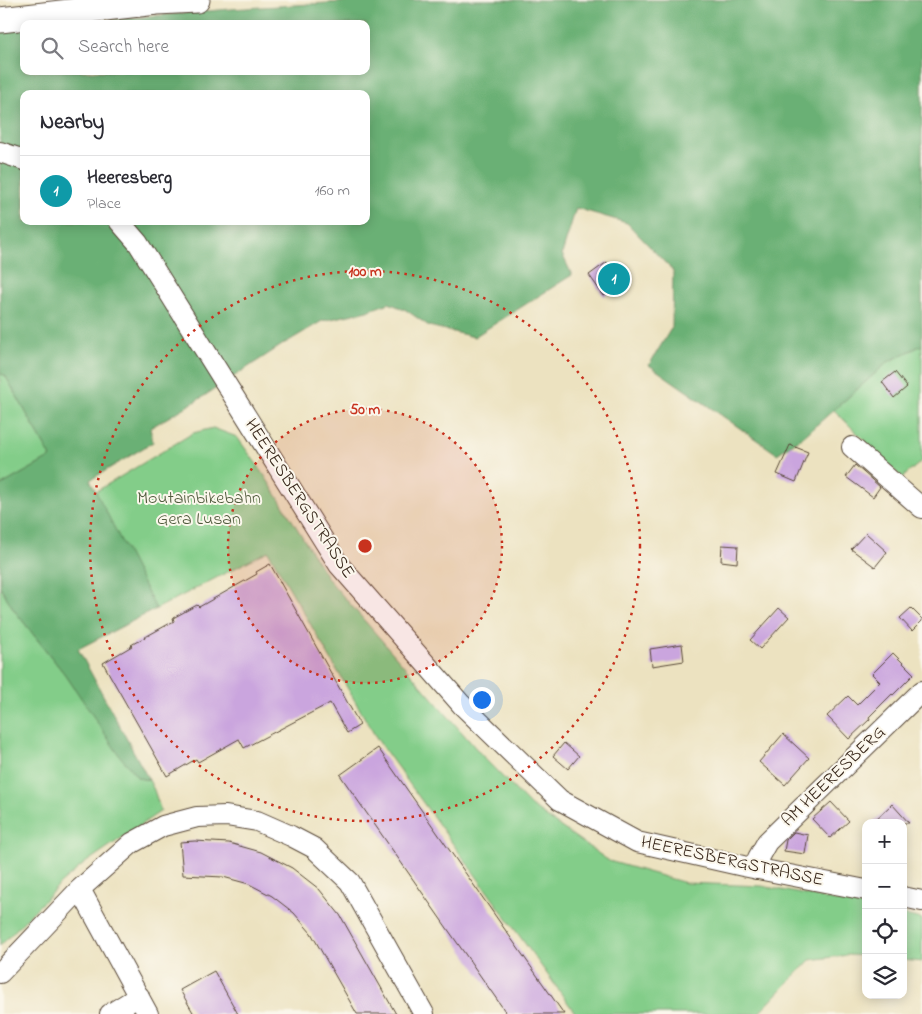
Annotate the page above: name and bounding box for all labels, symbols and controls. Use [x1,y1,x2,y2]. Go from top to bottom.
search box [20,20,370,75]
icon: search [38,34,66,62]
text: Search here [78,34,169,61]
text: Nearby [40,108,104,138]
text: Heeresberg [87,165,172,192]
text: 1 [53,179,59,203]
text: 160 m [315,179,350,203]
text: Place [87,192,121,216]
pin: 1 [598,260,630,298]
text: 100 m [348,261,382,283]
text: 50 m [350,399,381,421]
street label: HEERESBERGSTRASSE [237,414,361,584]
park label: Moutainbikebahn Gera Lusan [137,486,261,533]
centre of rings [356,537,374,555]
your location [469,687,495,713]
street label: AM HEERESBERG [776,721,892,833]
map controls [862,819,907,999]
button: + [862,819,907,864]
street label: HEERESBERGSTRASSE [638,830,826,894]
button: − [862,864,907,909]
button: locate [862,909,907,954]
button: layers [862,954,907,999]

